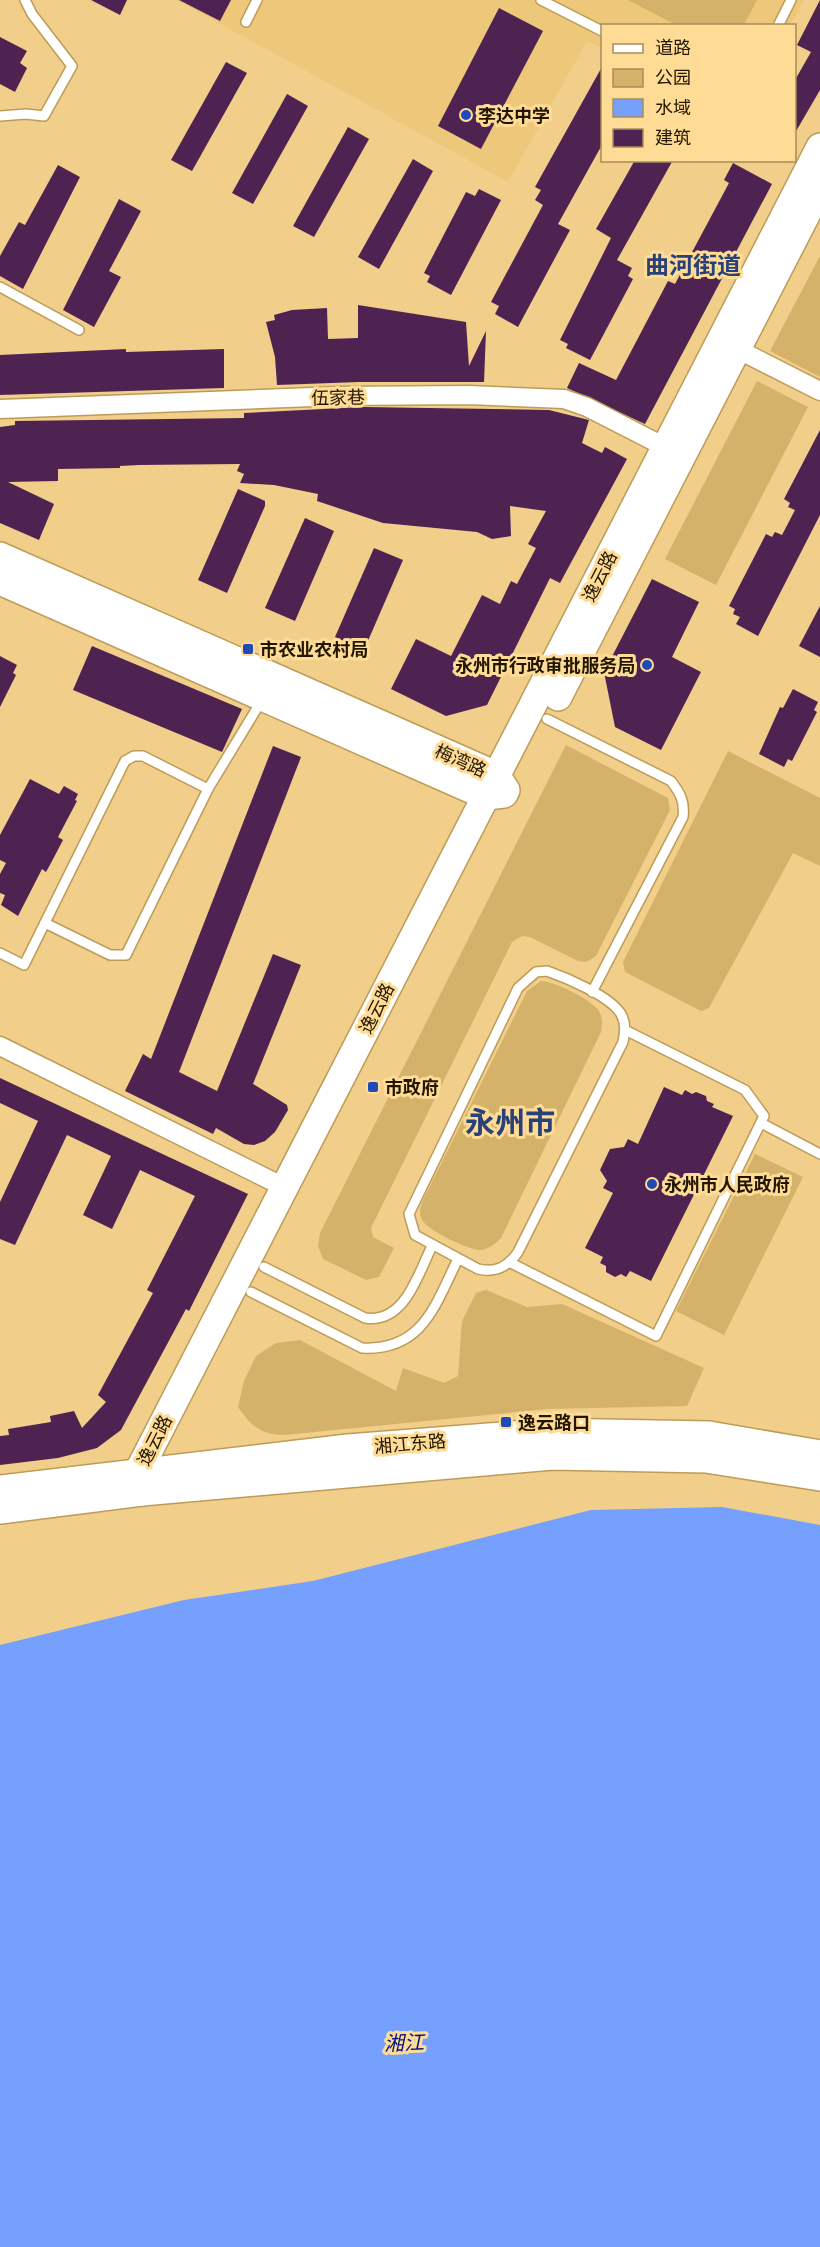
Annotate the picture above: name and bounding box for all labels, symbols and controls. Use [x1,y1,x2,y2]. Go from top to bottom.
legend [601,24,796,162]
text: 道路 [655,36,691,58]
text: 公园 [655,66,691,88]
text: 水域 [655,96,691,118]
place label: 李达中学 [478,104,550,126]
marker: 李达中学 [459,108,473,122]
text: 建筑 [655,126,691,148]
district label: 曲河街道 [645,250,741,279]
street label: 伍家巷 [311,386,365,408]
street label: 逸云路 [577,547,621,605]
place label: 市农业农村局 [260,638,368,660]
marker: 市农业农村局 [241,642,255,656]
place label: 永州市行政审批服务局 [455,654,635,676]
marker: 永州市行政审批服务局 [640,658,654,672]
street label: 梅湾路 [432,739,490,781]
street label: 逸云路 [354,979,398,1037]
place label: 市政府 [385,1076,439,1098]
marker: 市政府 [366,1080,380,1094]
district label: 永州市 [465,1103,555,1139]
place label: 永州市人民政府 [664,1173,790,1195]
marker: 永州市人民政府 [645,1177,659,1191]
street label: 逸云路 [132,1411,176,1469]
place label: 逸云路口 [518,1411,590,1433]
marker: 逸云路口 [499,1415,513,1429]
street label: 湘江东路 [373,1429,447,1457]
water label: 湘江 [384,2029,426,2055]

